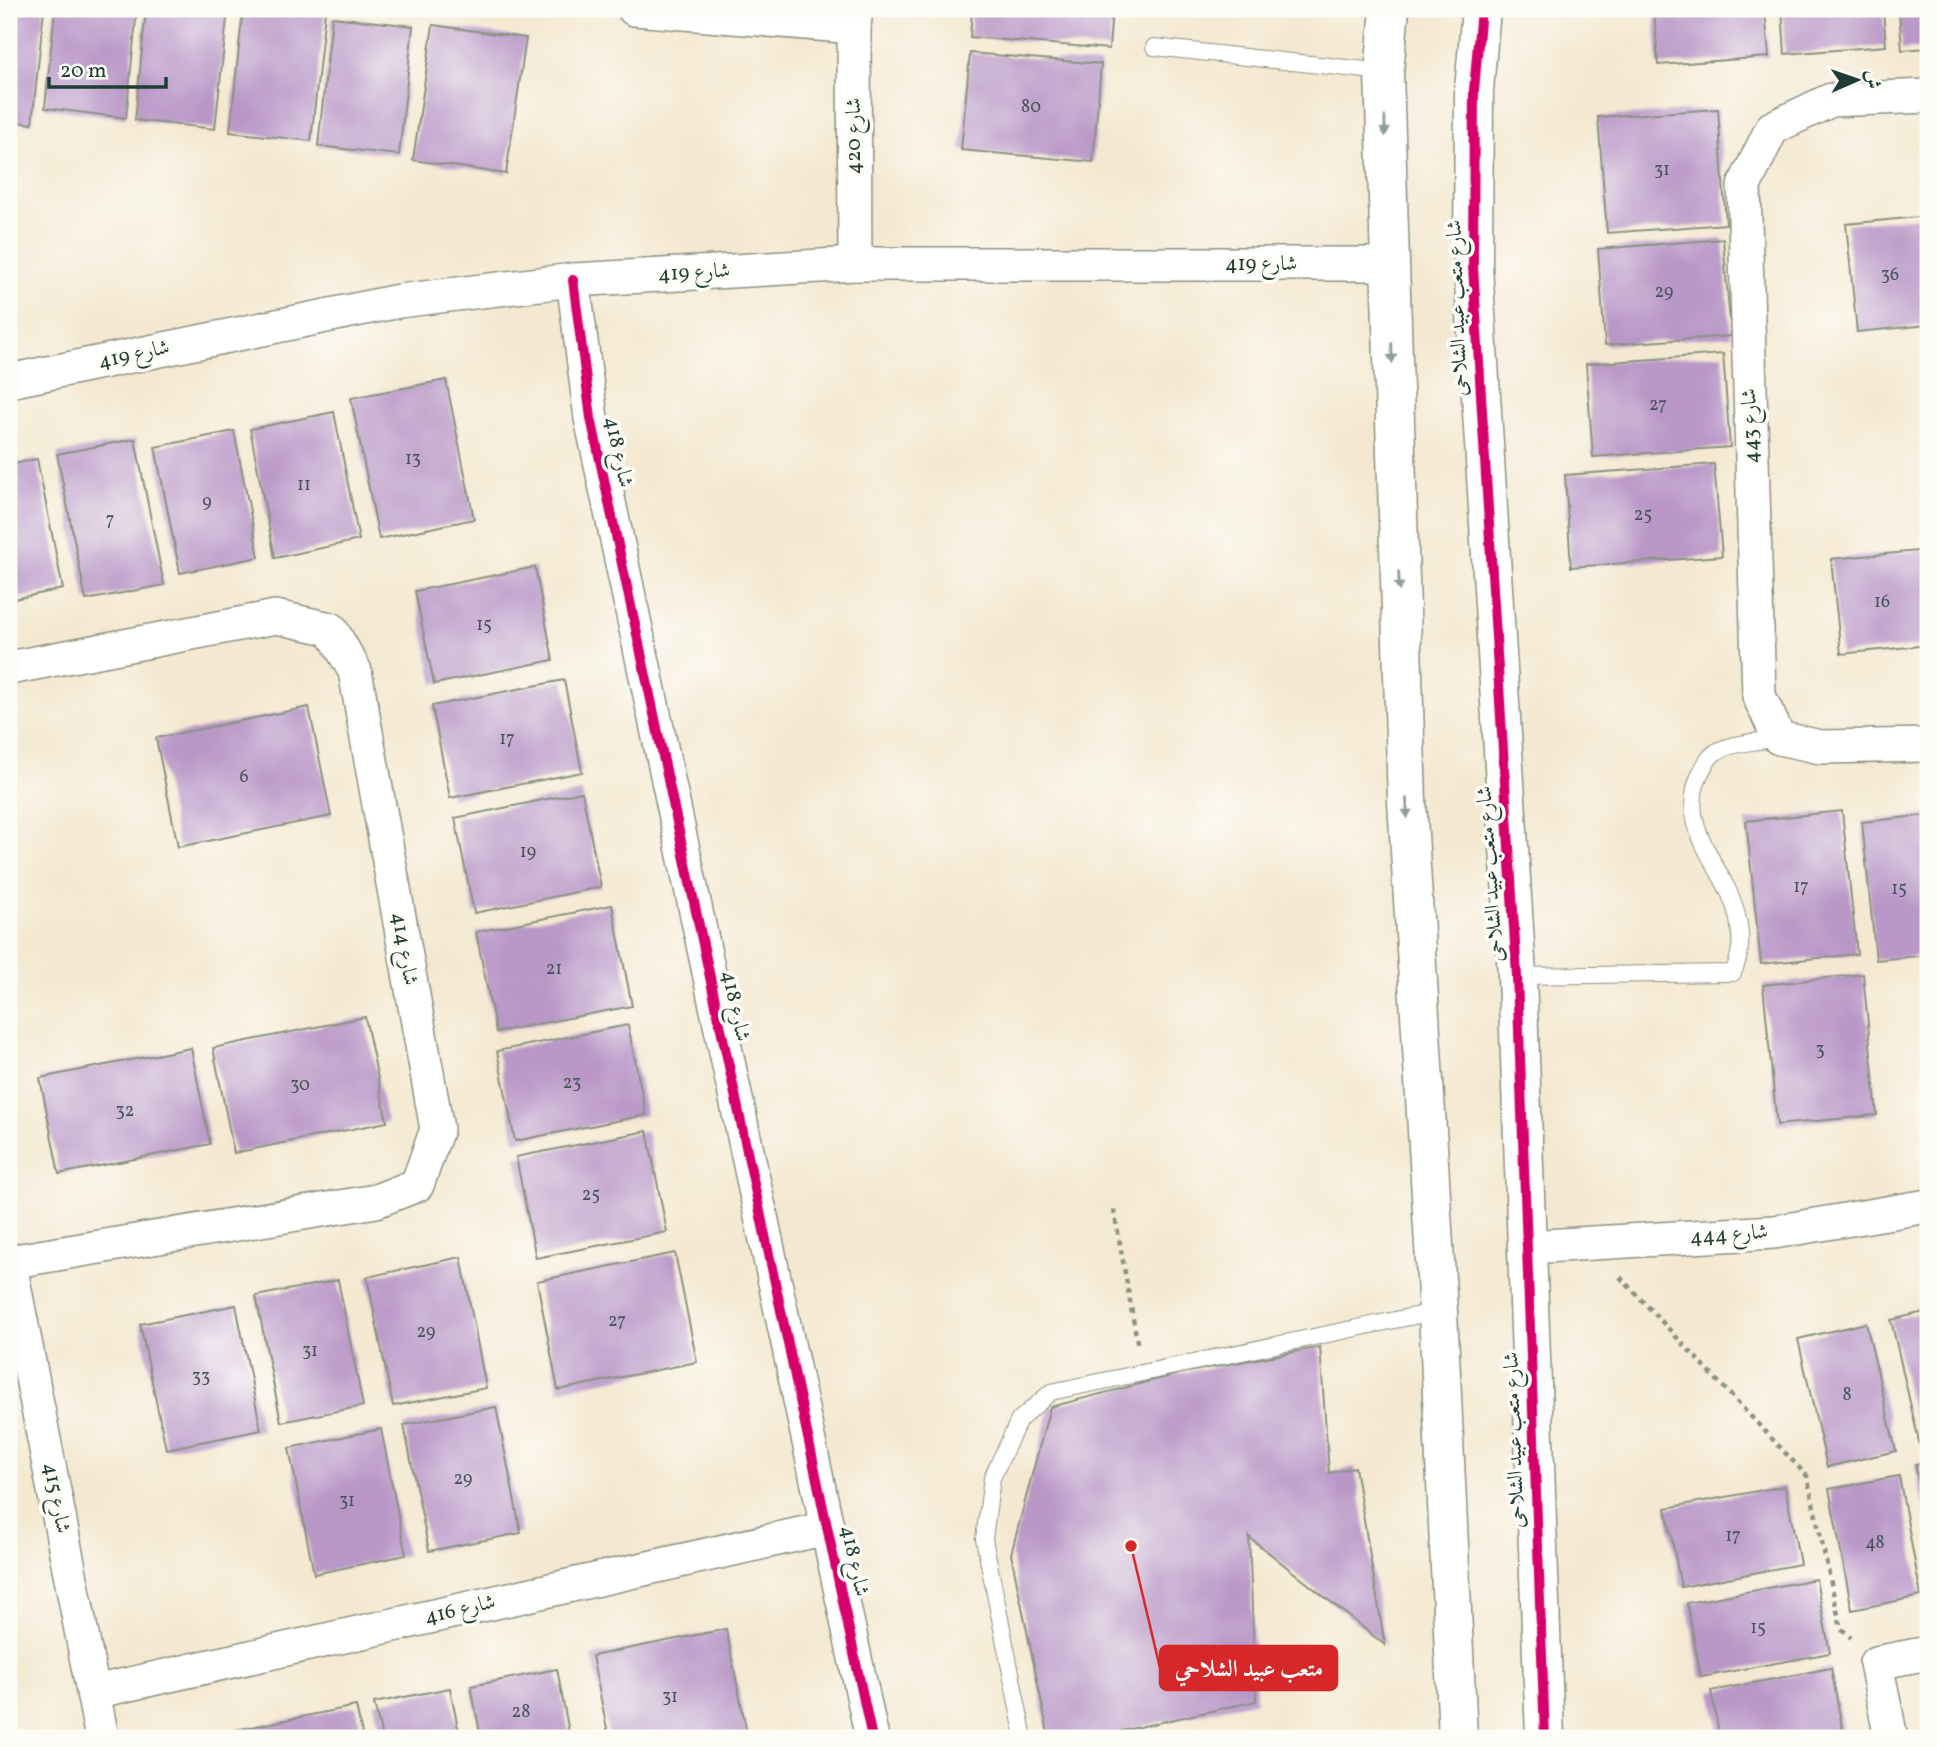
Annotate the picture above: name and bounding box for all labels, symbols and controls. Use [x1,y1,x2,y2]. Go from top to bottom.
scale bar [49,46,166,90]
north arrow [1822,46,1892,116]
text: 20 m [60,57,106,86]
text: ش [1859,70,1885,89]
house number: 80 [1021,95,1041,120]
street label: شارع 420 [840,98,871,174]
one-way arrow [1380,115,1391,137]
house number: 31 [1654,158,1670,183]
street label: شارع متعب عبيد الشلاحى [1440,219,1478,397]
street label: شارع 419 [1225,250,1297,281]
street label: شارع 419 [657,257,731,291]
house number: 36 [1881,263,1899,288]
house number: 29 [1655,280,1673,305]
street label: شارع 419 [96,333,173,379]
one-way arrow [1386,342,1397,364]
street label: شارع 443 [1735,388,1769,464]
house number: 27 [1649,393,1667,418]
street label: شارع 418 [594,414,640,491]
house number: 13 [405,447,421,472]
house number: 11 [297,473,311,498]
house number: 9 [202,490,212,515]
house number: 25 [1634,503,1652,528]
house number: 7 [106,508,114,533]
one-way arrow [1394,570,1405,592]
house number: 16 [1874,590,1890,615]
house number: 15 [476,613,492,638]
house number: 17 [499,727,515,752]
house number: 6 [239,765,249,790]
street label: شارع متعب عبيد الشلاحى [1470,785,1514,963]
one-way arrow [1402,797,1413,819]
house number: 19 [520,840,536,865]
house number: 17 [1793,875,1809,900]
house number: 15 [1891,877,1907,902]
street label: شارع 414 [381,910,425,988]
house number: 21 [546,957,562,982]
street label: شارع 418 [711,968,757,1045]
house number: 3 [1815,1038,1825,1063]
house number: 23 [563,1071,581,1096]
house number: 30 [290,1073,310,1098]
house number: 32 [116,1099,134,1124]
house number: 25 [582,1183,600,1208]
street label: شارع 444 [1689,1218,1769,1254]
house number: 27 [608,1309,626,1334]
house number: 29 [417,1320,435,1345]
house number: 31 [302,1339,318,1364]
street label: شارع متعب عبيد الشلاحى [1497,1351,1535,1529]
house number: 33 [192,1365,210,1390]
house number: 8 [1842,1383,1852,1408]
street label: شارع 415 [33,1460,77,1536]
house number: 29 [454,1467,472,1492]
house number: 31 [339,1489,355,1514]
street label: شارع 418 [830,1523,876,1600]
house number: 17 [1725,1524,1741,1549]
house number: 48 [1865,1531,1885,1556]
street label: شارع 416 [422,1588,499,1634]
house number: 15 [1750,1616,1766,1641]
callout: متعب عبيد الشلاحي [1160,1646,1337,1690]
text: متعب عبيد الشلاحي [1174,1654,1323,1687]
house number: 31 [662,1685,678,1710]
house number: 28 [512,1700,530,1725]

